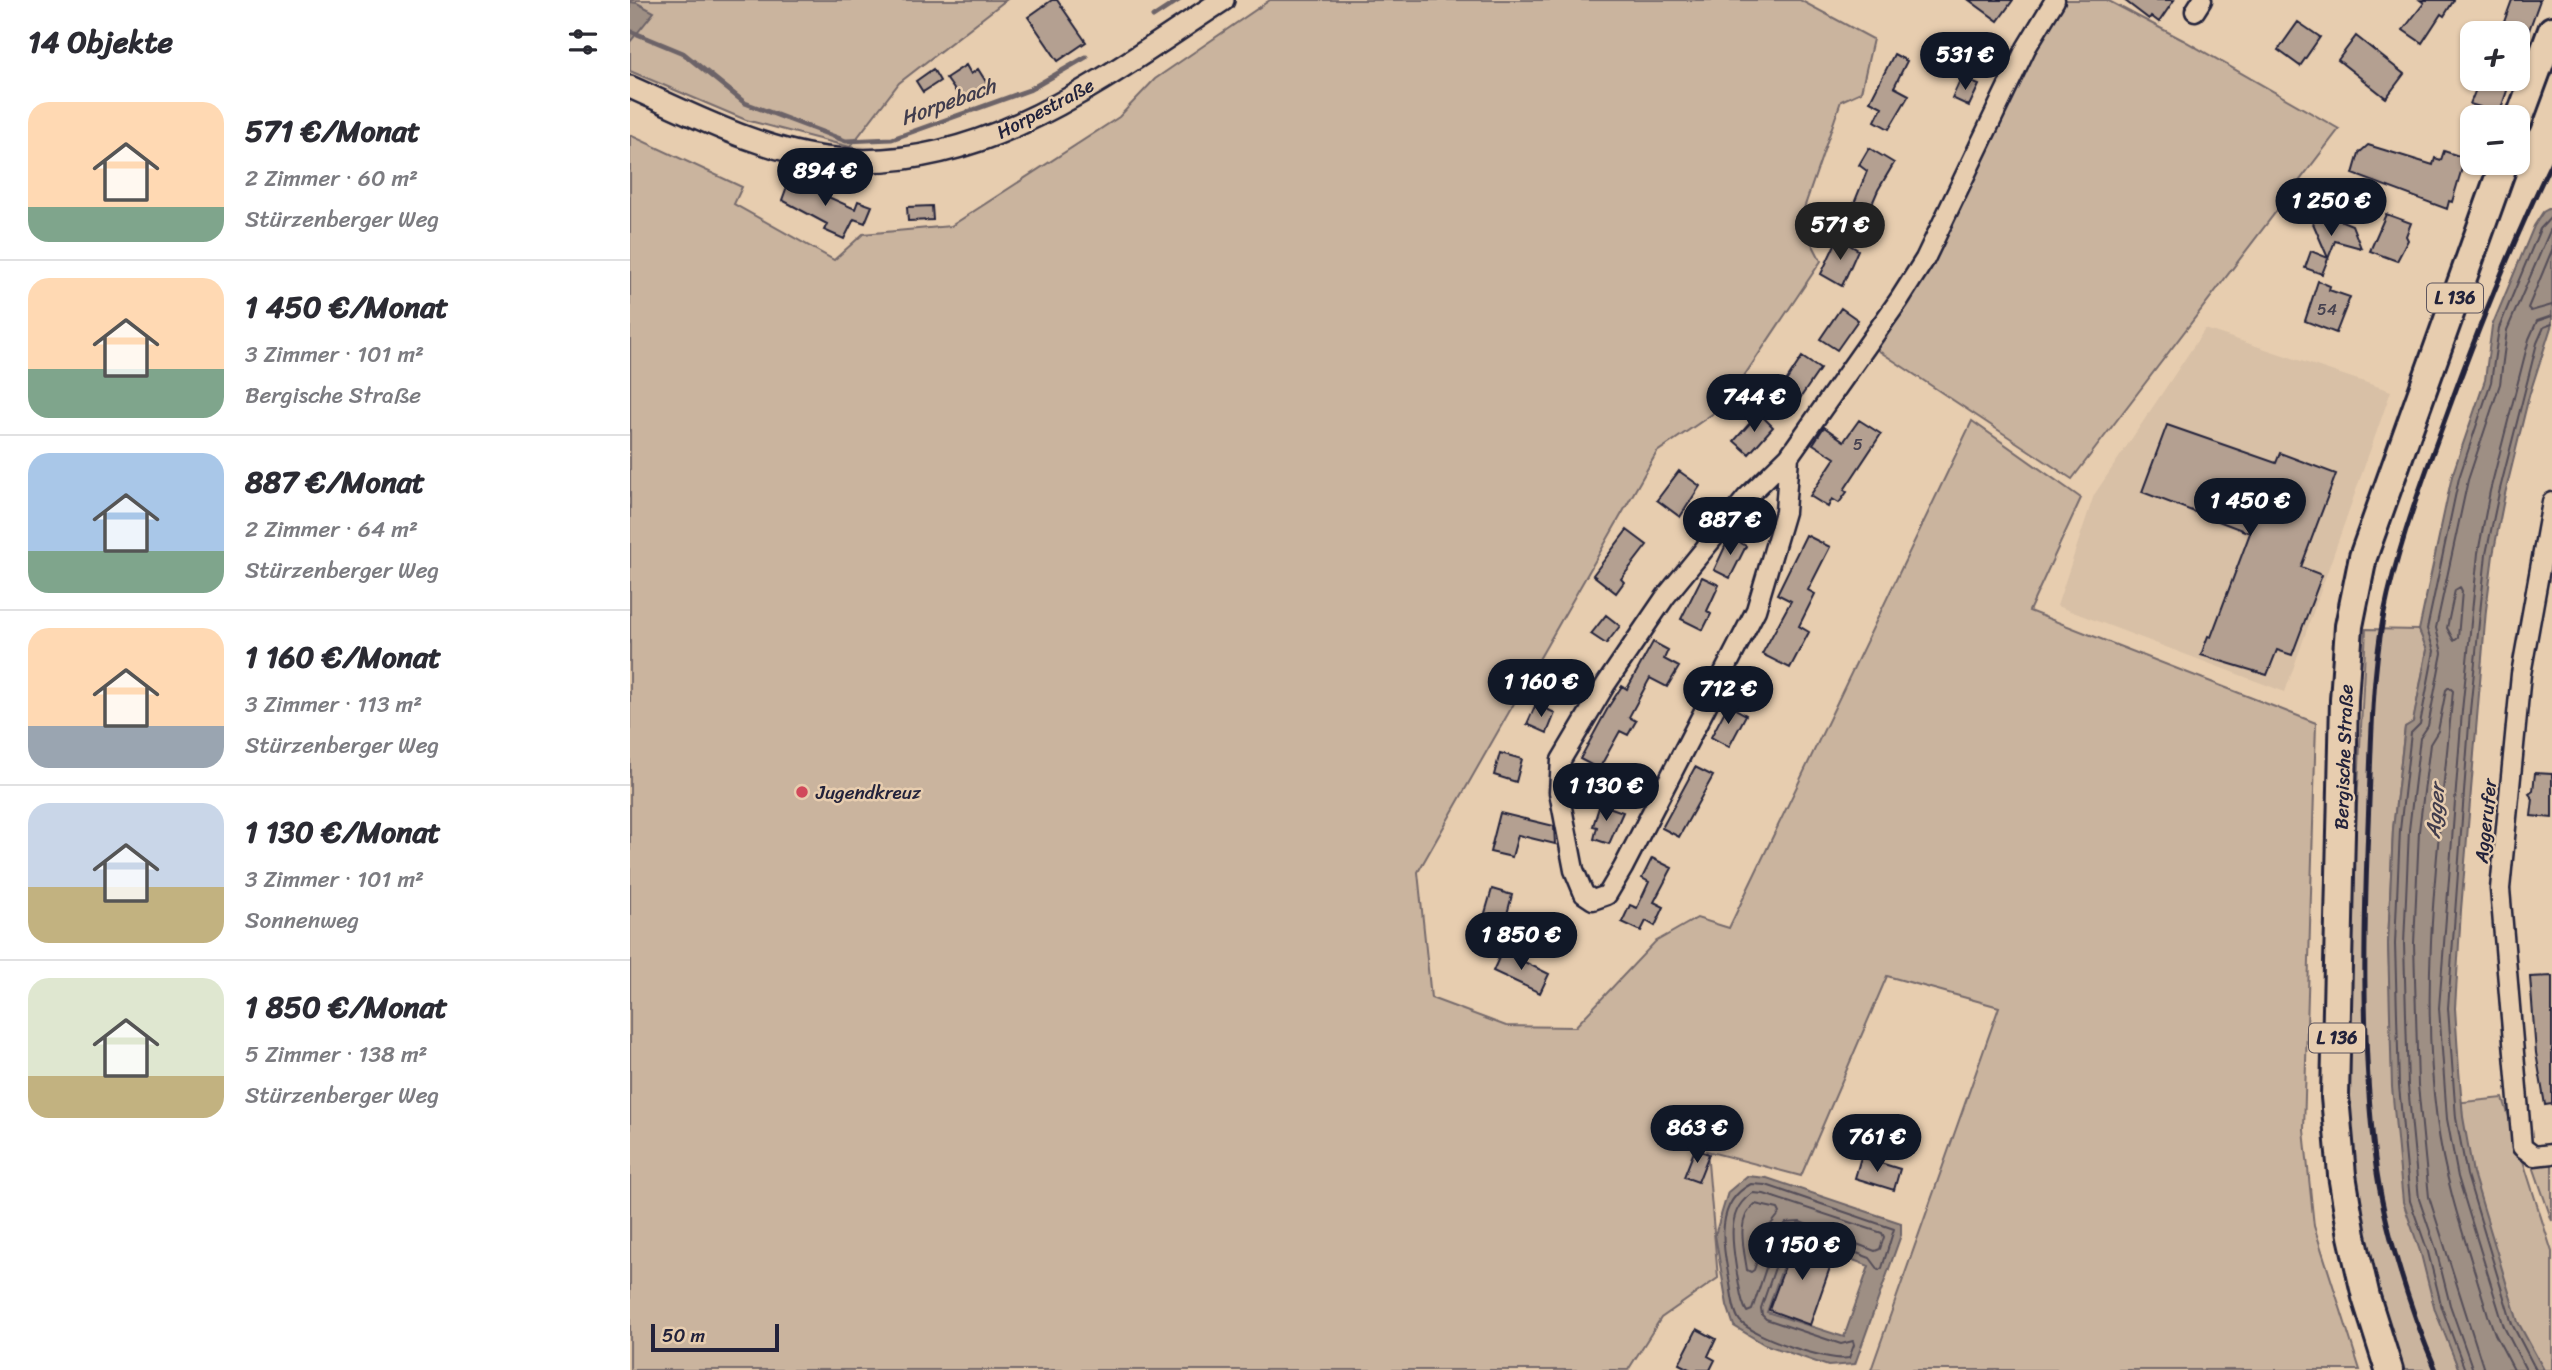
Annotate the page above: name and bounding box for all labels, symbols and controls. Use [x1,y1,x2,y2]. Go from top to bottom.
text: 14 Objekte [28,15,173,69]
map controls [2460,21,2530,175]
button: + [2460,21,2530,91]
icon: filters [564,23,602,61]
pin: 531 € [1916,32,2014,92]
text: 531 € [1936,34,1994,75]
water label: Horpebach [895,66,1003,137]
street label: Horpestraße [990,69,1100,148]
text: 571 €/Monat [245,104,420,158]
button: − [2460,105,2530,175]
icon: home [84,130,168,214]
pin: 894 € [776,148,874,208]
text: 894 € [793,150,857,191]
text: 2 Zimmer · 60 m² [245,158,418,199]
pin: 1 250 € [2266,178,2396,238]
text: 1 250 € [2292,180,2370,221]
text: Stürzenberger Weg [245,199,439,240]
pin: 571 € [1791,202,1889,262]
text: 571 € [1811,204,1869,245]
text: 1 450 €/Monat [245,280,448,334]
road number: L 136 [2427,284,2483,312]
house number: 54 [2317,295,2337,324]
icon: home [84,306,168,390]
text: 3 Zimmer · 101 m² [245,334,424,375]
pin: 744 € [1705,374,1803,434]
text: Bergische Straße [245,375,421,416]
text: 744 € [1722,376,1786,417]
house number: 5 [1853,430,1863,459]
text: 887 €/Monat [245,455,425,509]
pin: 1 450 € [2185,478,2315,538]
text: 1 450 € [2210,480,2290,521]
icon: home [84,481,168,565]
pin: 887 € [1681,498,1779,557]
text: 887 € [1699,499,1761,540]
text: 2 Zimmer · 64 m² [245,509,418,550]
text: Stürzenberger Weg [245,550,439,591]
text: 1 160 €/Monat [245,630,441,684]
icon: home [84,656,168,740]
pin: 1 160 € [1476,660,1606,719]
text: 1 160 € [1504,661,1578,702]
pin: 712 € [1679,666,1777,726]
text: 712 € [1699,668,1757,709]
text: 3 Zimmer · 113 m² [245,684,422,725]
street label: Bergische Straße [2324,684,2363,830]
text: Stürzenberger Weg [245,725,439,766]
pin: 1 130 € [1541,764,1671,823]
text: 1 130 € [1569,765,1643,806]
place label: Jugendkreuz [815,776,922,809]
street label: Aggerufer [2465,776,2506,866]
water label: Agger [2414,779,2457,841]
marker: Jugendkreuz [794,784,810,800]
text: 1 130 €/Monat [245,805,441,859]
icon: home [84,831,168,915]
text: 3 Zimmer · 101 m² [245,859,424,900]
text: Sonnenweg [245,900,359,941]
pin: 1 850 € [1456,912,1586,972]
text: 1 850 € [1481,914,1561,955]
text: 1 850 €/Monat [245,980,448,1034]
icon: home [84,1006,168,1090]
road number: L 136 [2309,1023,2365,1052]
text: 5 Zimmer · 138 m² [245,1034,428,1075]
text: Stürzenberger Weg [245,1075,439,1116]
pin: 863 € [1648,1106,1746,1165]
text: 863 € [1667,1107,1727,1148]
pin: 761 € [1828,1114,1926,1174]
text: 761 € [1848,1116,1906,1157]
pin: 1 150 € [1737,1222,1867,1282]
text: 1 150 € [1764,1224,1840,1265]
text: 50 m [662,1319,705,1352]
scale bar [651,1321,779,1353]

